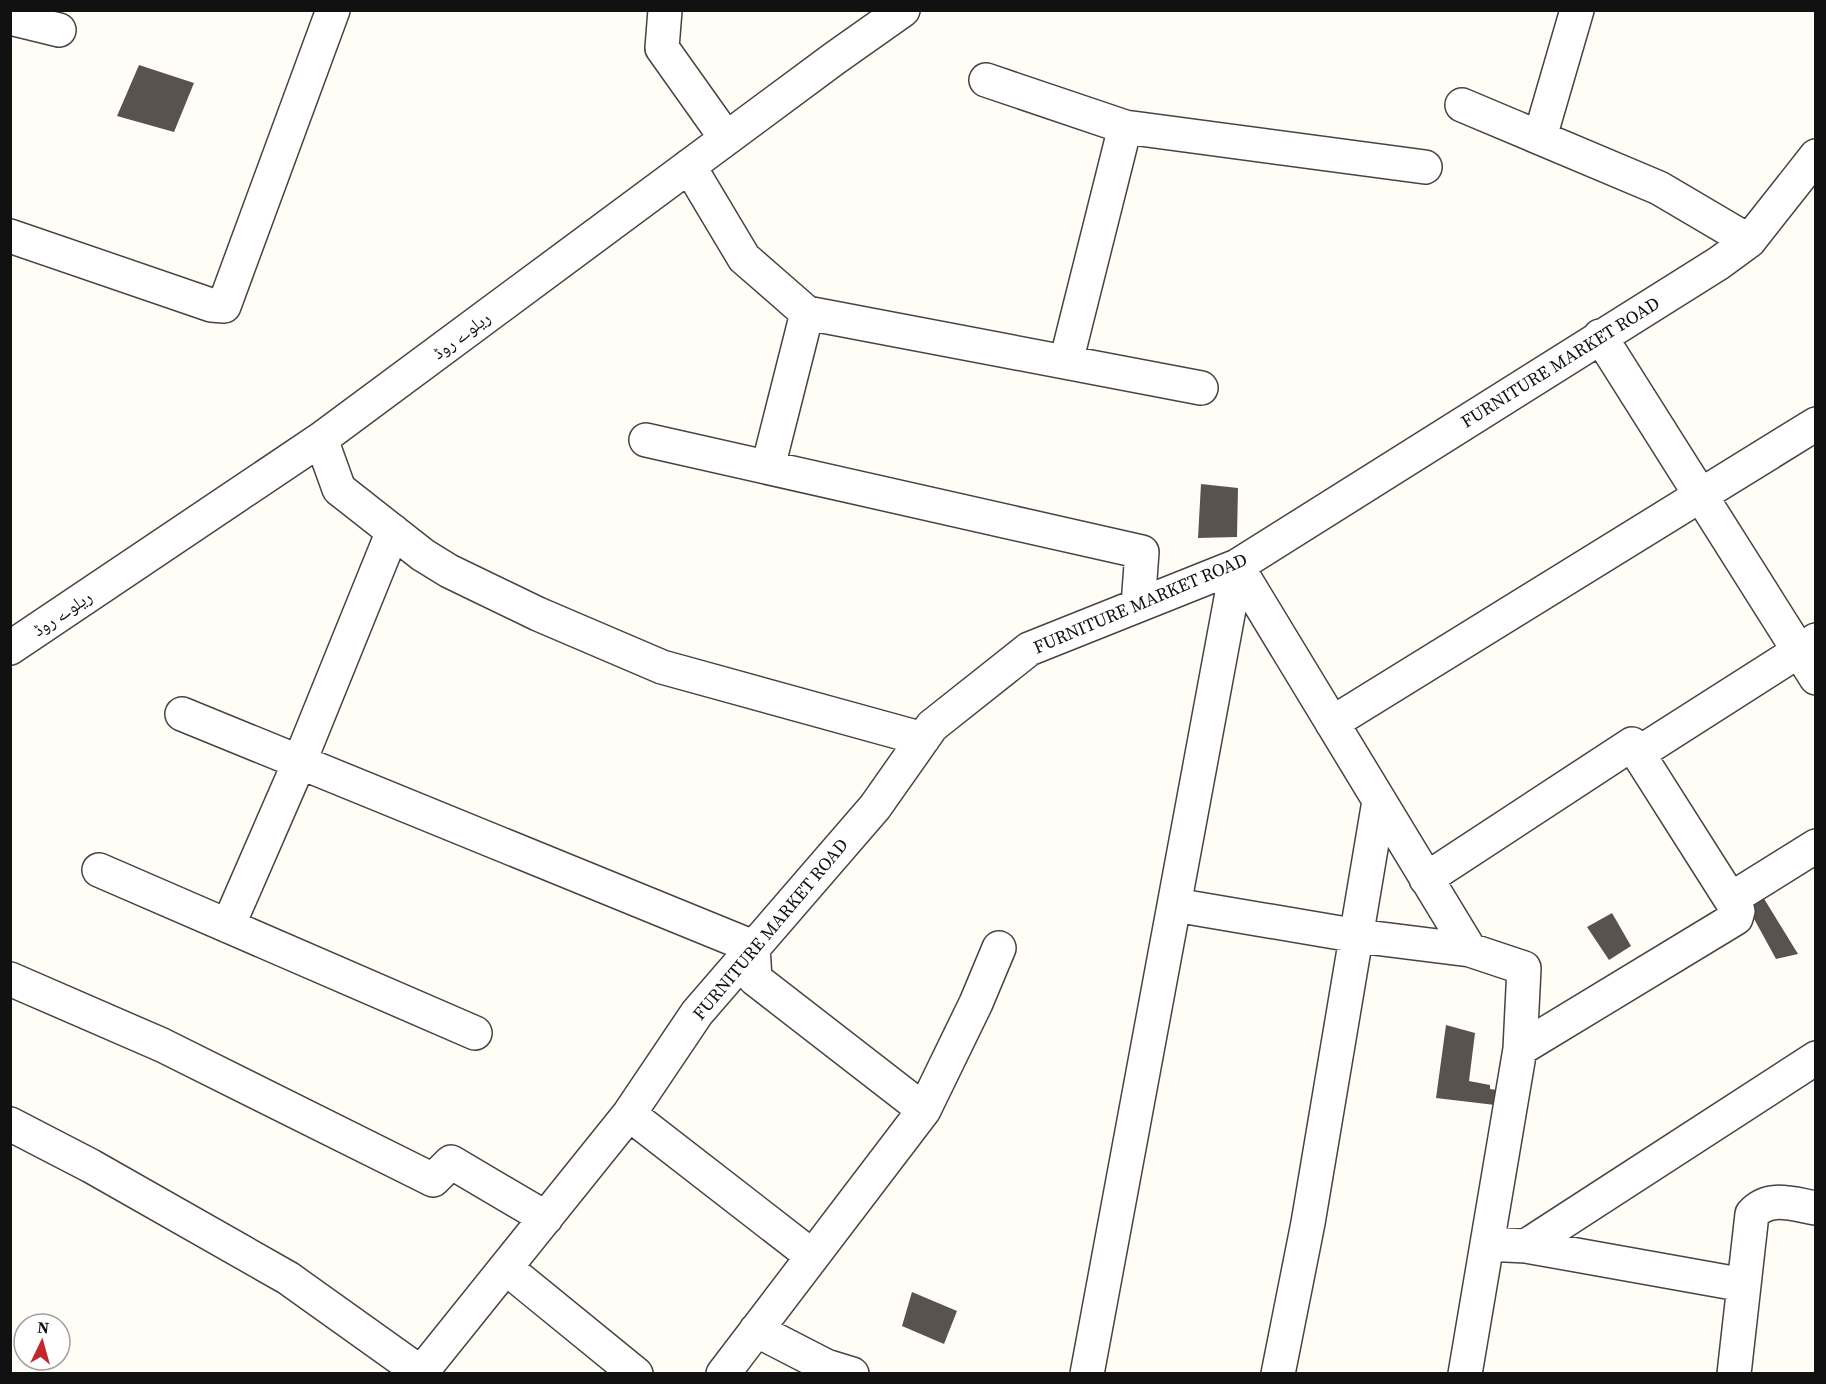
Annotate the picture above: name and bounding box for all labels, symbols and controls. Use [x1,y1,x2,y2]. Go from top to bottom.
street label: FURNITURE MARKET ROAD [1456,290,1664,434]
street label: ریلوے روڈ [427,305,495,365]
street label: FURNITURE MARKET ROAD [1029,547,1251,659]
street label: ریلوے روڈ [27,584,97,642]
street label: FURNITURE MARKET ROAD [686,833,854,1025]
north arrow [12,1312,72,1372]
text: N [37,1316,50,1339]

